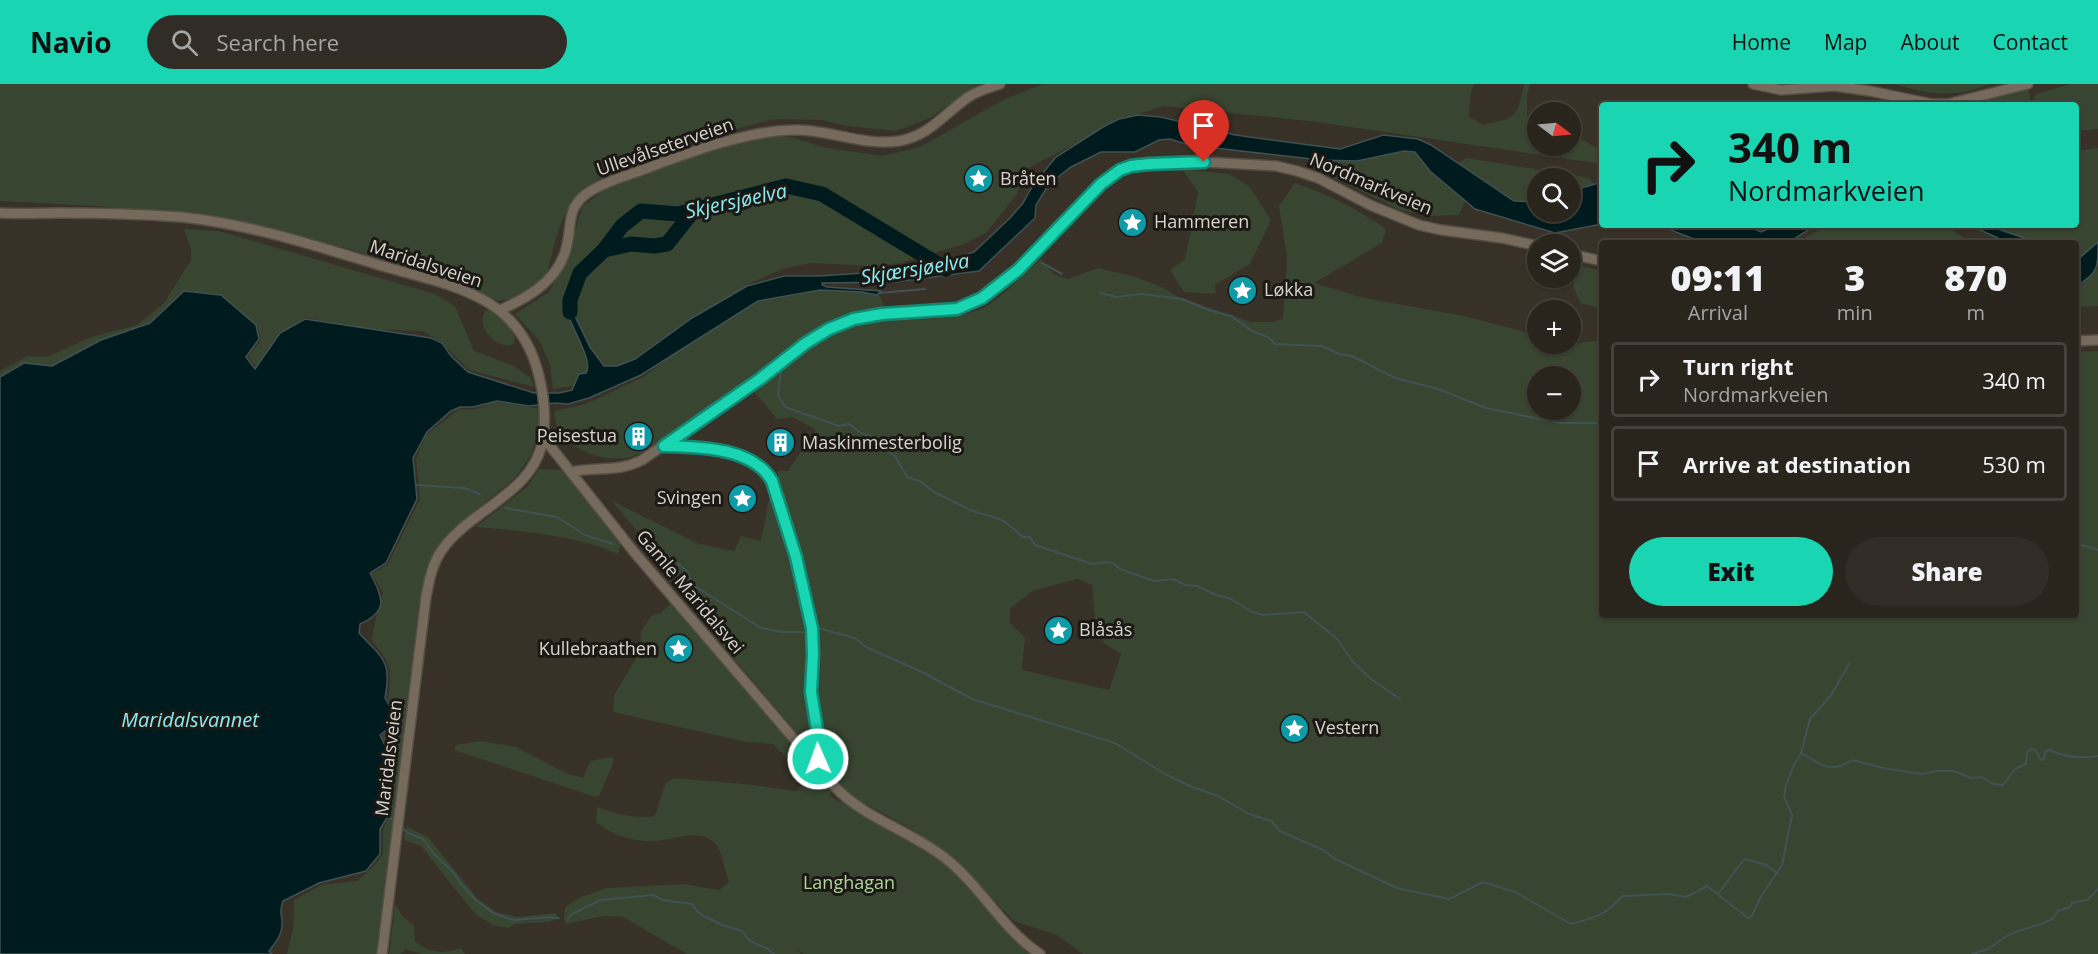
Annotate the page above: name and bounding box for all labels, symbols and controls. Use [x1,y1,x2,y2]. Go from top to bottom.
search box [147,15,567,69]
text: Navio [30,23,111,61]
icon: search [168,26,201,59]
text: Search here [216,27,339,57]
text: Home [1732,28,1791,56]
text: Map [1824,28,1867,56]
text: About [1900,28,1960,56]
text: Contact [1993,28,2068,56]
pin [1178,100,1229,162]
north arrow [1527,102,1581,156]
map controls [1527,102,1581,420]
icon: arrive [1187,109,1220,142]
street label: Ullevålseterveien [593,111,736,181]
text: 340 m [1728,118,1852,175]
icon: right [1629,126,1707,204]
street label: Nordmarkveien [1306,146,1436,220]
place icon: Bråten [963,163,995,195]
place label: Bråten [1000,166,1057,190]
button: search [1527,168,1581,222]
text: Nordmarkveien [1728,172,1925,209]
water label: Skjersjøelva [683,177,789,224]
place icon: Hammeren [1117,206,1149,238]
place label: Hammeren [1154,209,1249,233]
street label: Maridalsveien [367,234,486,293]
button: layers [1527,234,1581,288]
water label: Skjærsjøelva [859,247,971,290]
text: 09:11 [1671,253,1765,302]
text: 3 [1844,253,1865,302]
text: 870 [1944,253,2007,302]
place icon: Løkka [1227,274,1259,306]
place label: Løkka [1264,277,1313,301]
text: Arrival [1688,299,1748,326]
text: min [1837,299,1873,326]
text: m [1967,299,1985,326]
button: + [1527,300,1581,354]
text: Turn right [1683,351,1794,381]
icon: right [1632,363,1665,396]
text: 340 m [1982,365,2046,395]
button: − [1527,366,1581,420]
text: Nordmarkveien [1683,381,1829,408]
building icon: Peisestua [622,420,654,452]
place label: Peisestua [537,423,617,447]
building icon: Maskinmesterbolig [765,427,797,459]
place label: Maskinmesterbolig [802,430,962,454]
icon: arrive [1632,447,1665,480]
text: Arrive at destination [1683,449,1911,479]
text: 530 m [1982,449,2046,479]
place icon: Svingen [727,482,759,514]
place label: Svingen [657,485,722,509]
street label: Gamle Maridalsvei [632,524,750,658]
button: Exit [1629,537,1833,606]
button: Share [1845,537,2049,606]
place icon: Blåsås [1042,614,1074,646]
place label: Blåsås [1079,617,1132,641]
place icon: Kullebraathen [662,633,694,665]
place label: Kullebraathen [539,636,657,660]
street label: Maridalsveien [369,698,407,817]
water label: Maridalsvannet [121,706,260,733]
place icon: Vestern [1278,712,1310,744]
place label: Vestern [1315,715,1379,739]
position arrow [786,727,850,791]
park label: Langhagan [803,870,895,894]

